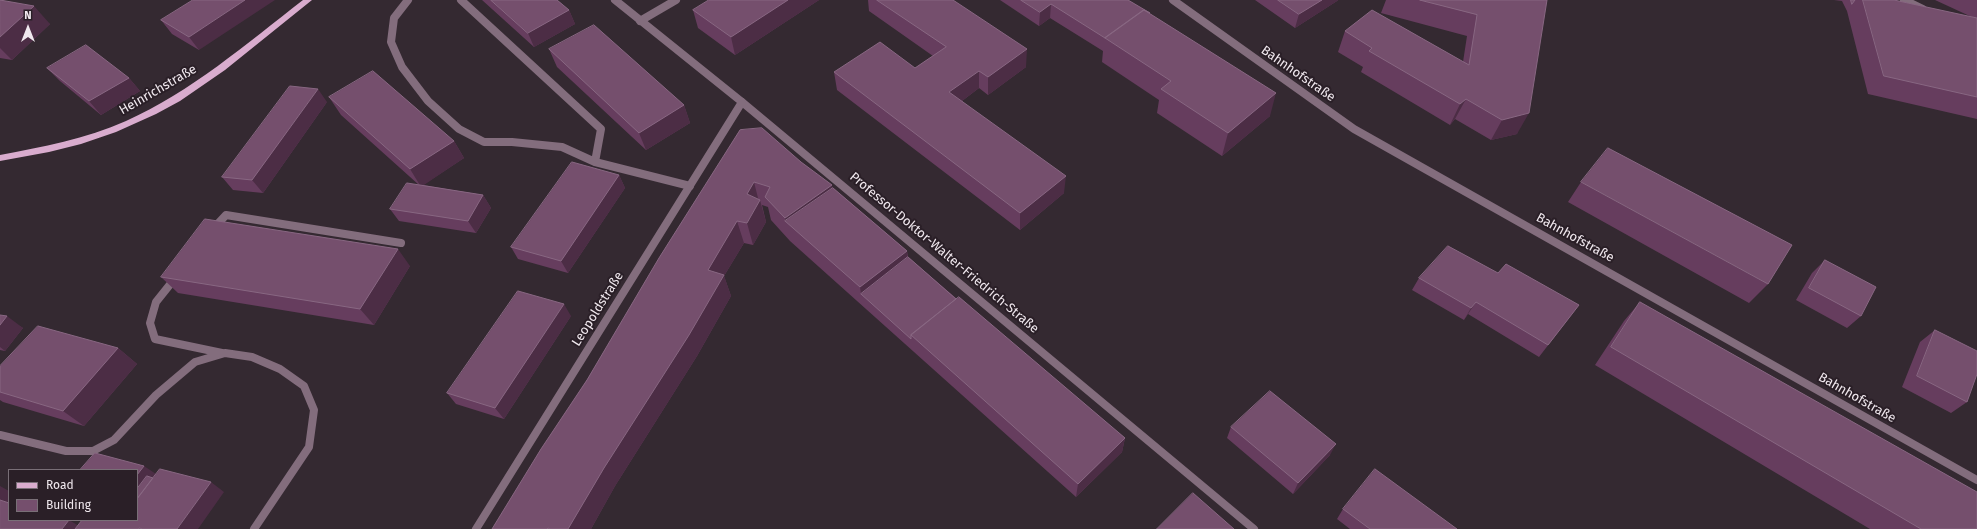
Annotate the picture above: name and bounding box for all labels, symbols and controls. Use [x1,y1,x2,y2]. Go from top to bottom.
north arrow [8,8,48,48]
text: N [24,9,32,22]
street label: Bahnhofstraße [1258,43,1338,105]
street label: Heinrichstraße [116,62,200,118]
street label: Professor-Doktor-Walter-Friedrich-Straße [846,169,1042,337]
street label: Bahnhofstraße [1533,210,1617,266]
street label: Leopoldstraße [569,269,627,349]
street label: Bahnhofstraße [1815,370,1899,426]
legend [8,469,138,521]
text: Road [46,478,74,492]
text: Building [46,498,91,512]

